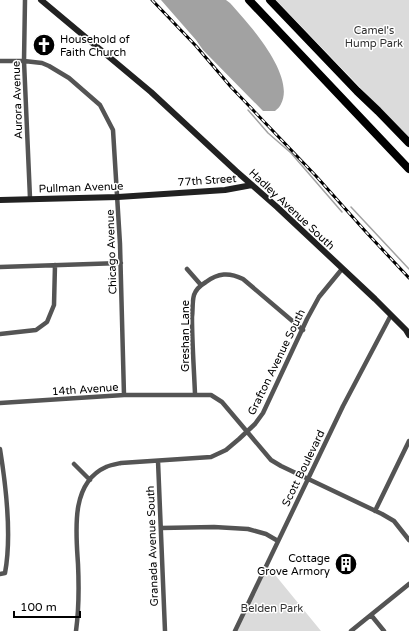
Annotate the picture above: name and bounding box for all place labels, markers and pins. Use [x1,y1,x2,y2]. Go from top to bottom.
church icon: Household of Faith Church [31,32,57,58]
place label: Household of Faith Church [60,33,131,59]
building icon: Cottage Grove Armory [333,551,359,577]
place label: Cottage Grove Armory [257,552,330,578]

